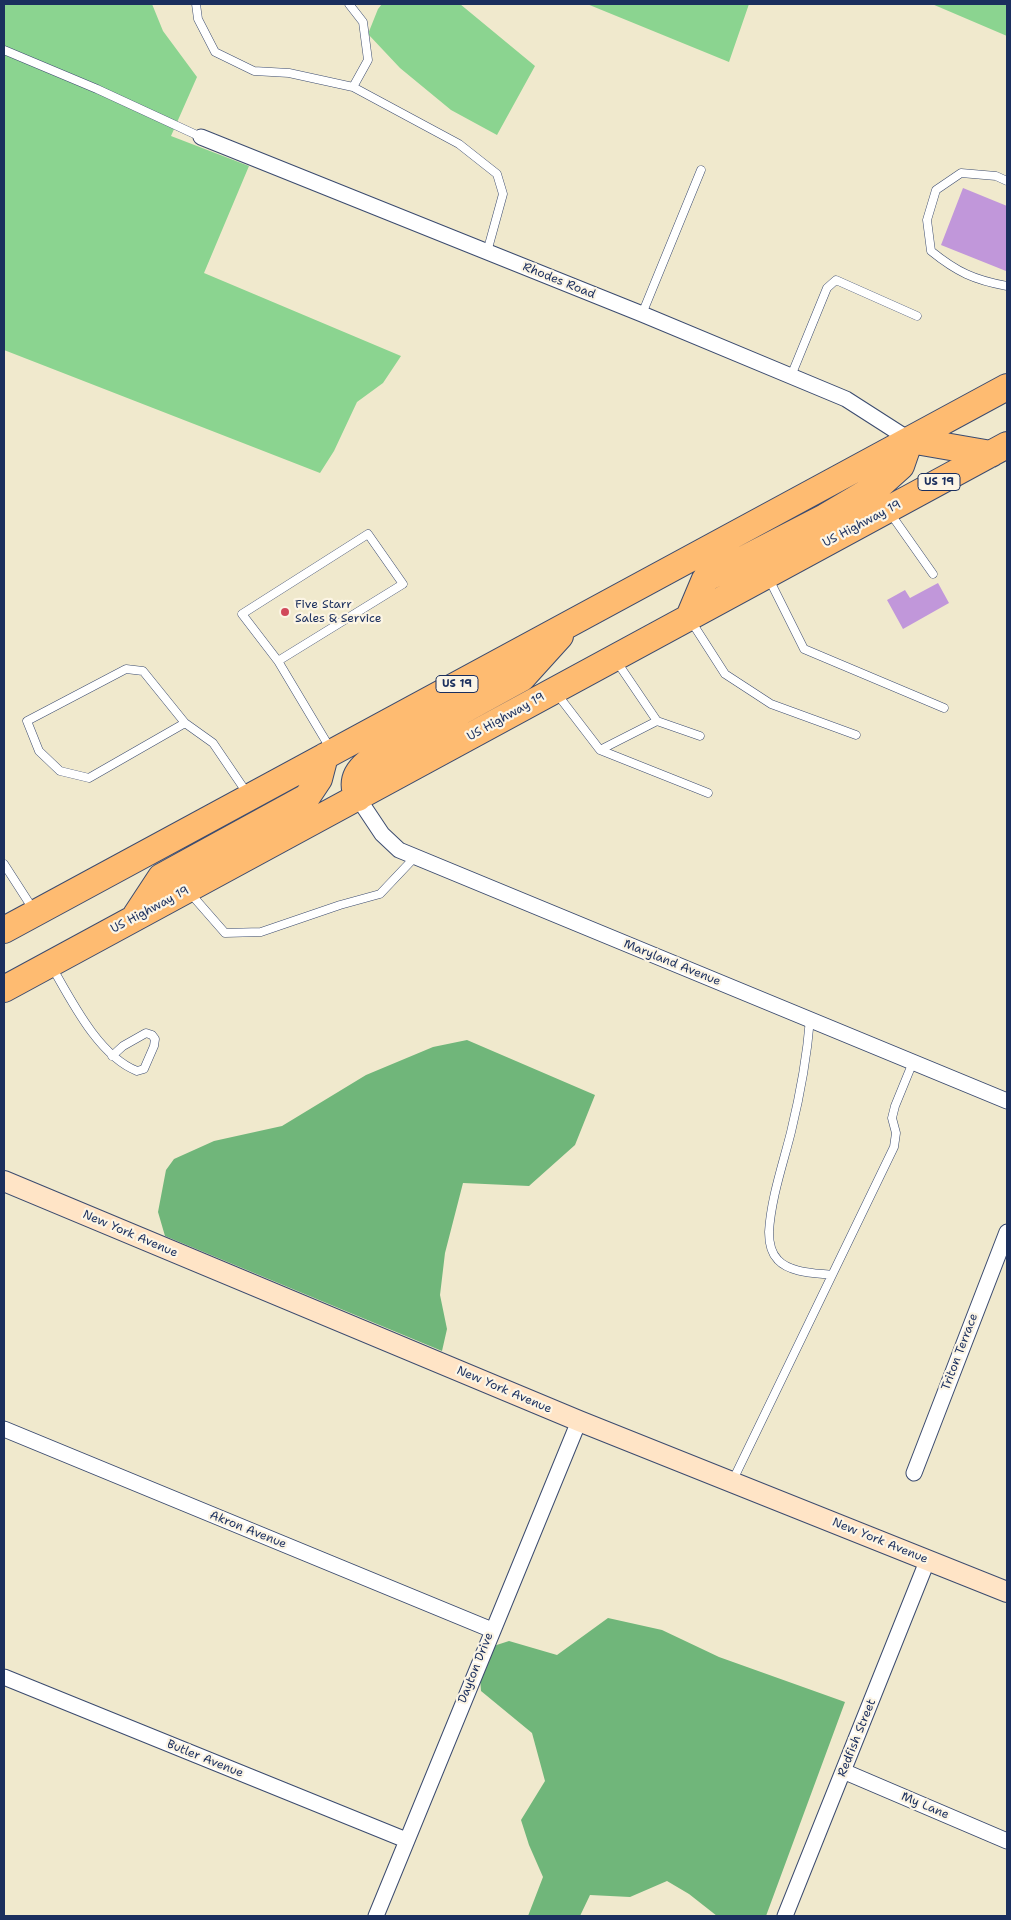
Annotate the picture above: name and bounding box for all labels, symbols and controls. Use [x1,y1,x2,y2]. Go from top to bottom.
street label: Rhodes Road [521,260,597,302]
road number: US 19 [918,474,960,491]
street label: US Highway 19 [820,497,904,551]
place label: Five Starr Sales & Service [295,598,382,626]
marker: Five Starr Sales & Service [279,606,291,618]
road number: US 19 [436,676,478,692]
street label: US Highway 19 [465,690,547,744]
street label: US Highway 19 [108,883,192,937]
street label: Maryland Avenue [621,937,723,989]
street label: New York Avenue [80,1207,180,1261]
street label: Triton Terrace [939,1312,981,1392]
street label: New York Avenue [454,1363,554,1417]
street label: Akron Avenue [208,1508,288,1552]
street label: New York Avenue [830,1515,930,1567]
street label: Dayton Drive [455,1631,497,1705]
street label: Redfish Street [835,1697,879,1779]
street label: Butler Avenue [165,1737,245,1781]
street label: My Lane [899,1790,951,1822]

